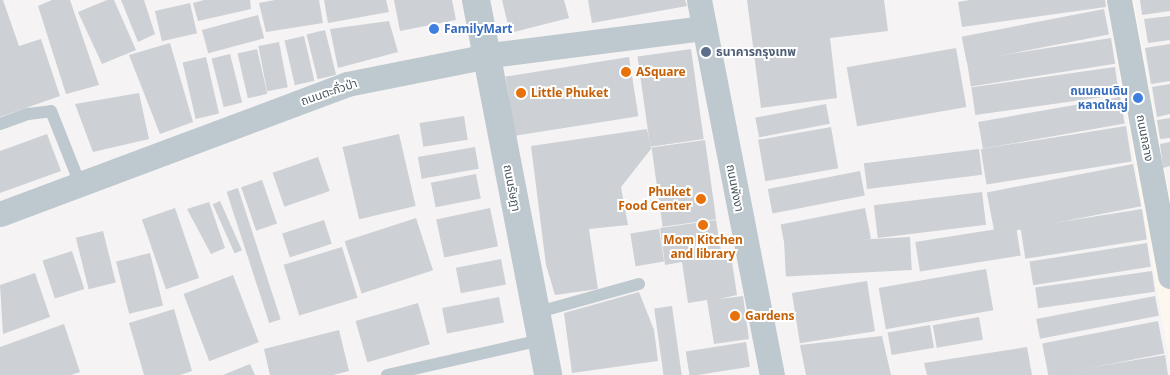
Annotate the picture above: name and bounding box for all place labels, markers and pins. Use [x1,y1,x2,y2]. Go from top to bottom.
place label: FamilyMart [444,22,513,36]
marker: FamilyMart [428,23,440,35]
place label: ธนาคารกรุงเทพ [716,45,796,59]
marker: ธนาคารกรุงเทพ [700,46,712,58]
place label: ASquare [636,65,686,79]
marker: ASquare [620,66,632,78]
place label: ถนนคนเดิน หลาดใหญ่ [1070,84,1128,112]
place label: Little Phuket [531,86,608,100]
marker: Little Phuket [515,87,527,99]
marker: ถนนคนเดิน หลาดใหญ่ [1132,92,1144,104]
place label: Phuket Food Center [618,185,691,213]
marker: Phuket Food Center [695,193,707,205]
marker: Mom Kitchen and library [697,219,709,231]
place label: Mom Kitchen and library [663,233,743,261]
place label: Gardens [745,309,795,323]
marker: Gardens [729,310,741,322]

